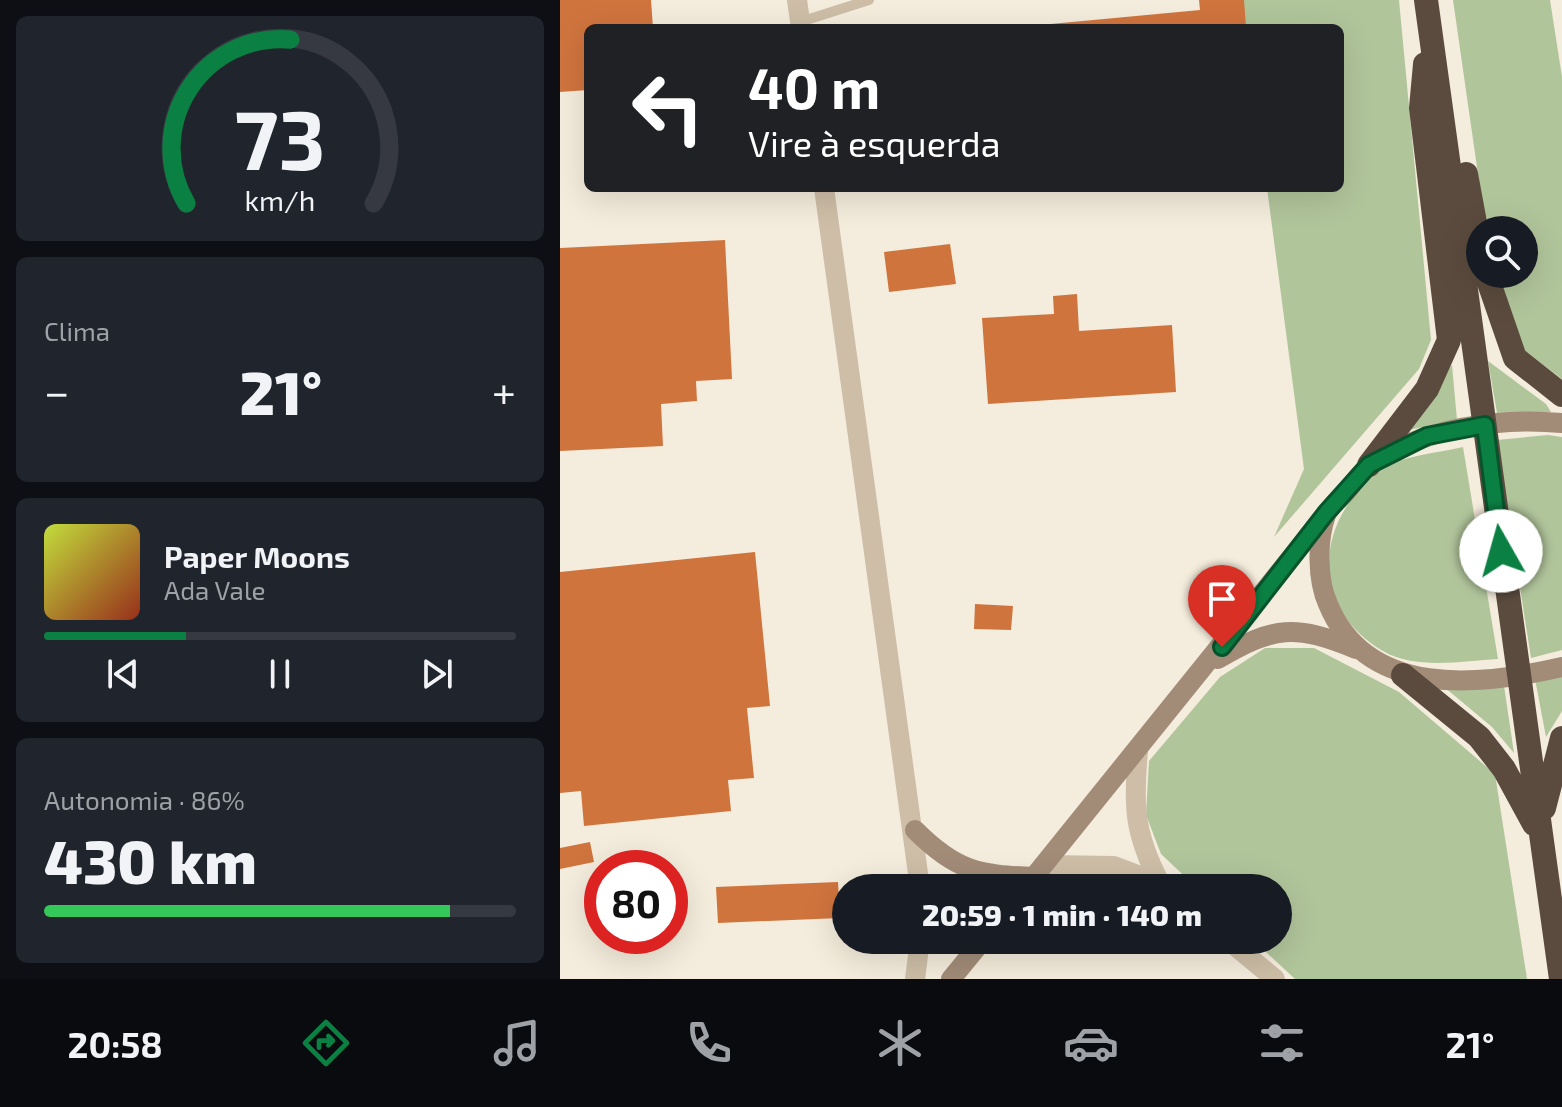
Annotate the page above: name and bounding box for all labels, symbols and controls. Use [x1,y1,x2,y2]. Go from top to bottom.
text: 40 m [748,53,880,120]
icon: left [616,56,720,160]
text: 73 [234,87,326,187]
text: Vire à esquerda [748,121,1000,164]
text: km/h [245,183,315,218]
map controls [1466,216,1538,288]
button: search [1466,216,1538,288]
text: Clima [44,315,110,346]
text: 21° [239,355,322,427]
text: − [44,364,70,417]
text: + [492,364,516,417]
position arrow [1459,509,1543,593]
text: Paper Moons [164,538,350,574]
pin [1188,565,1256,647]
text: Ada Vale [164,574,266,605]
icon: arrive [1200,577,1244,621]
icon: previous [101,652,145,696]
icon: pause [258,652,302,696]
icon: next [415,652,459,696]
text: Autonomia · 86% [44,784,245,815]
text: 430 km [44,824,257,896]
speed limit sign: 80 [584,850,688,954]
text: 20:59 · 1 min · 140 m [922,896,1202,932]
icon: directions [298,1015,354,1071]
icon: music [489,1015,545,1071]
icon: phone [681,1015,737,1071]
icon: climate [872,1015,928,1071]
icon: car [1063,1015,1119,1071]
icon: filters [1254,1015,1310,1071]
text: 20:58 [68,1022,163,1065]
text: 21° [1445,1022,1494,1065]

